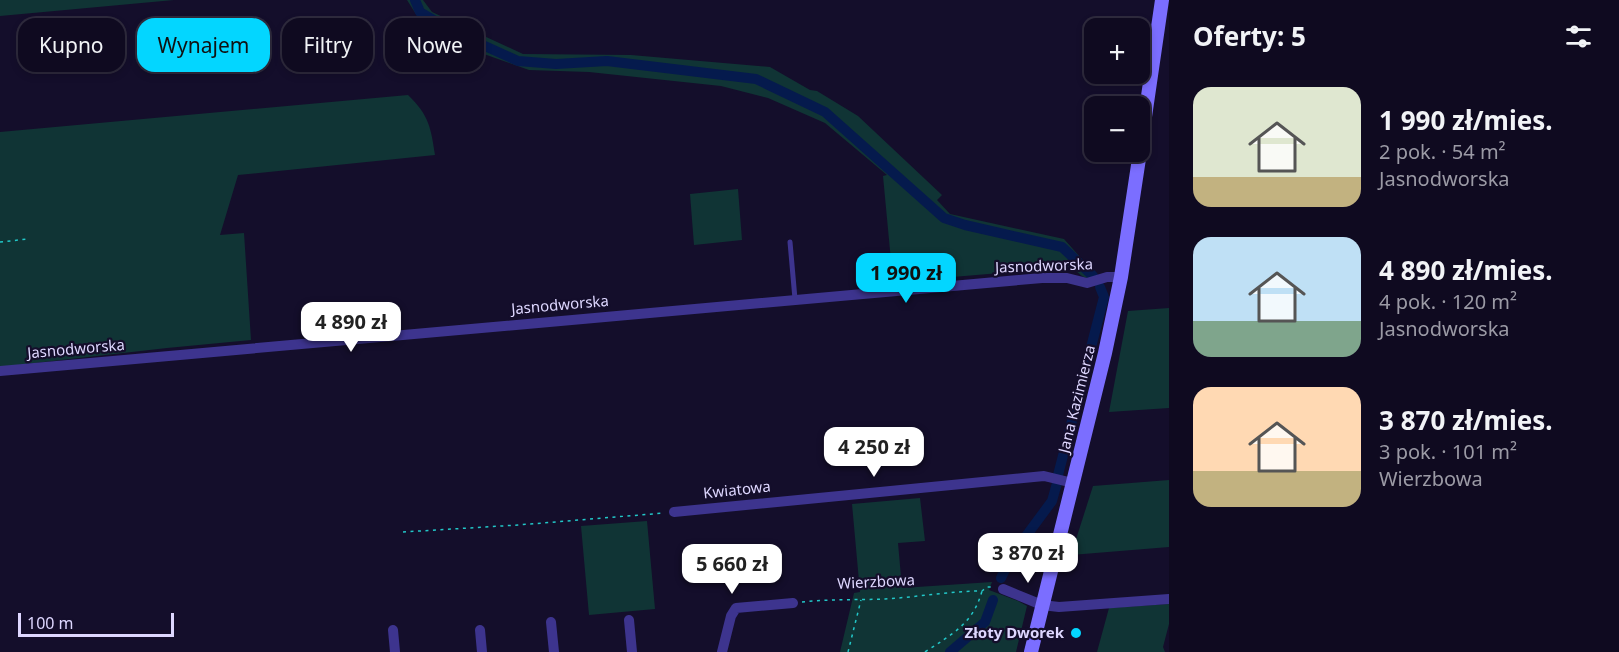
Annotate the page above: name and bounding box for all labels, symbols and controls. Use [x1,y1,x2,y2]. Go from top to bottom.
chip: Kupno [18,18,125,72]
chip: Wynajem [137,18,270,72]
chip: Filtry [282,18,373,72]
chip: Nowe [385,18,484,72]
map controls [1084,18,1150,162]
button: + [1084,18,1150,84]
text: Oferty: 5 [1193,18,1306,54]
icon: filters [1562,20,1595,53]
button: − [1084,96,1150,162]
text: 1 990 zł/mies. [1379,102,1553,138]
icon: home [1241,111,1313,183]
text: 2 pok. · 54 m² [1379,138,1506,165]
text: Jasnodworska [1379,165,1510,192]
text: 4 890 zł/mies. [1379,252,1553,288]
pin: 1 990 zł [844,253,968,304]
street label: Jasnodworska [993,253,1093,277]
text: 1 990 zł [870,259,942,286]
icon: home [1241,261,1313,333]
text: 4 pok. · 120 m² [1379,288,1517,315]
street label: Jasnodworska [508,290,610,318]
pin: 4 890 zł [289,302,413,353]
text: 4 890 zł [315,308,387,335]
text: Jasnodworska [1379,315,1510,342]
street label: Jasnodworska [24,334,126,362]
street label: Jana Kazimierza [1052,343,1099,457]
text: 3 870 zł/mies. [1379,402,1553,438]
icon: home [1241,411,1313,483]
pin: 4 250 zł [812,427,936,478]
text: 4 250 zł [838,433,910,460]
text: 3 pok. · 101 m² [1379,438,1517,465]
text: Wierzbowa [1379,465,1483,492]
street label: Kwiatowa [702,476,772,502]
pin: 3 870 zł [966,533,1090,584]
text: 3 870 zł [992,539,1064,566]
pin: 5 660 zł [670,544,794,595]
text: 5 660 zł [696,550,768,577]
street label: Wierzbowa [837,569,915,593]
scale bar [18,610,174,638]
text: 100 m [27,612,74,634]
place label: Złoty Dworek [965,622,1065,642]
marker: Złoty Dworek [1069,626,1083,640]

